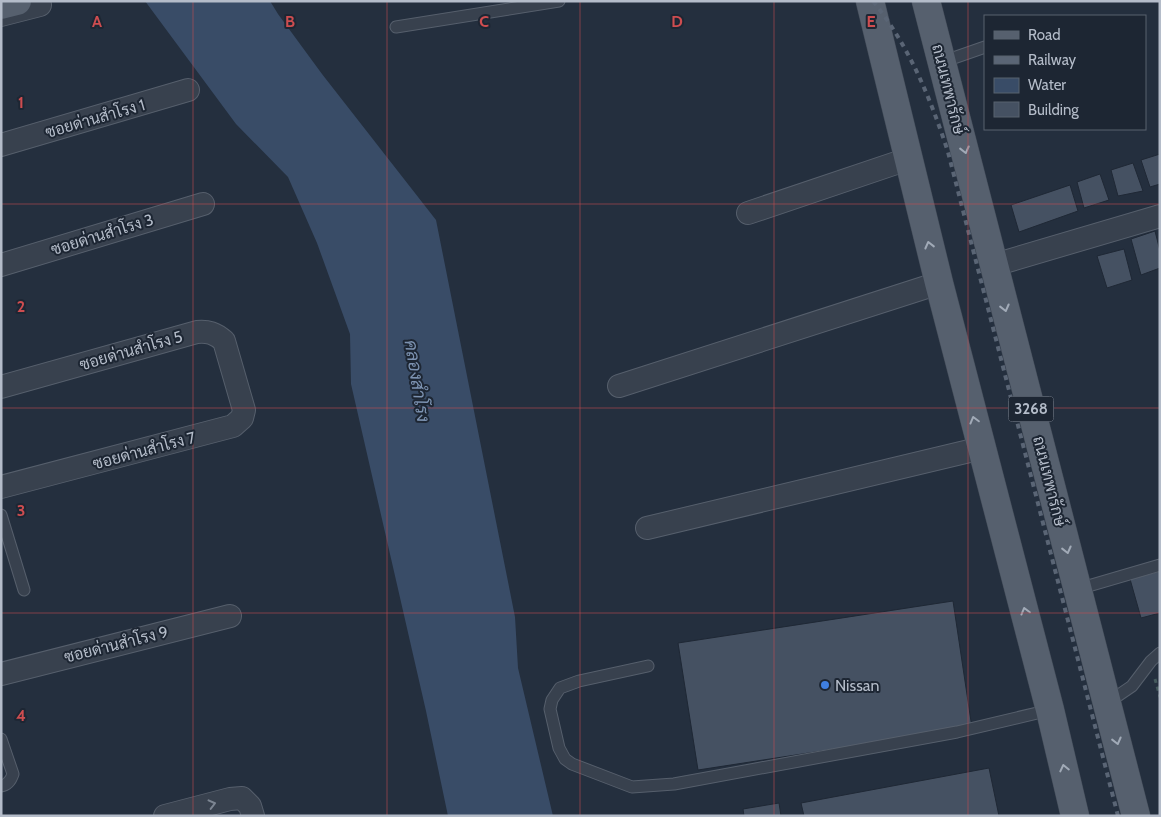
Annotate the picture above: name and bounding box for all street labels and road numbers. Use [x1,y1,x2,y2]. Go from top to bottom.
street label: ถนนเทพารักษ์ [928,41,972,136]
street label: ซอยด่านสำโรง 1 [43,93,147,142]
street label: ซอยด่านสำโรง 3 [48,208,156,259]
street label: ซอยด่านสำโรง 5 [77,325,185,374]
road number: 3268 [1008,396,1054,422]
street label: ซอยด่านสำโรง 7 [90,426,198,473]
street label: ถนนเทพารักษ์ [1029,433,1073,528]
street label: ซอยด่านสำโรง 9 [62,620,170,667]

